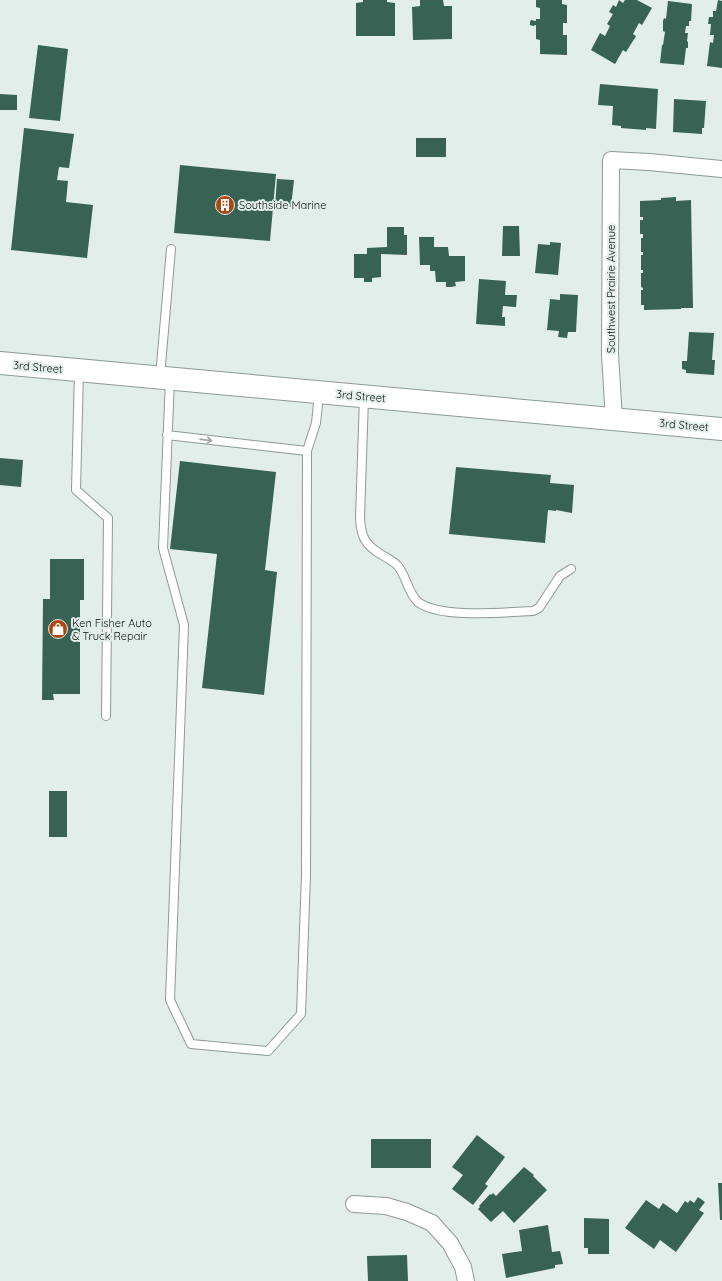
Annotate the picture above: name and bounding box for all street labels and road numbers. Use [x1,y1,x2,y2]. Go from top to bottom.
street label: Southwest Prairie Avenue [604,225,618,353]
street label: 3rd Street [13,358,64,376]
street label: 3rd Street [336,387,387,405]
street label: 3rd Street [659,416,710,434]

